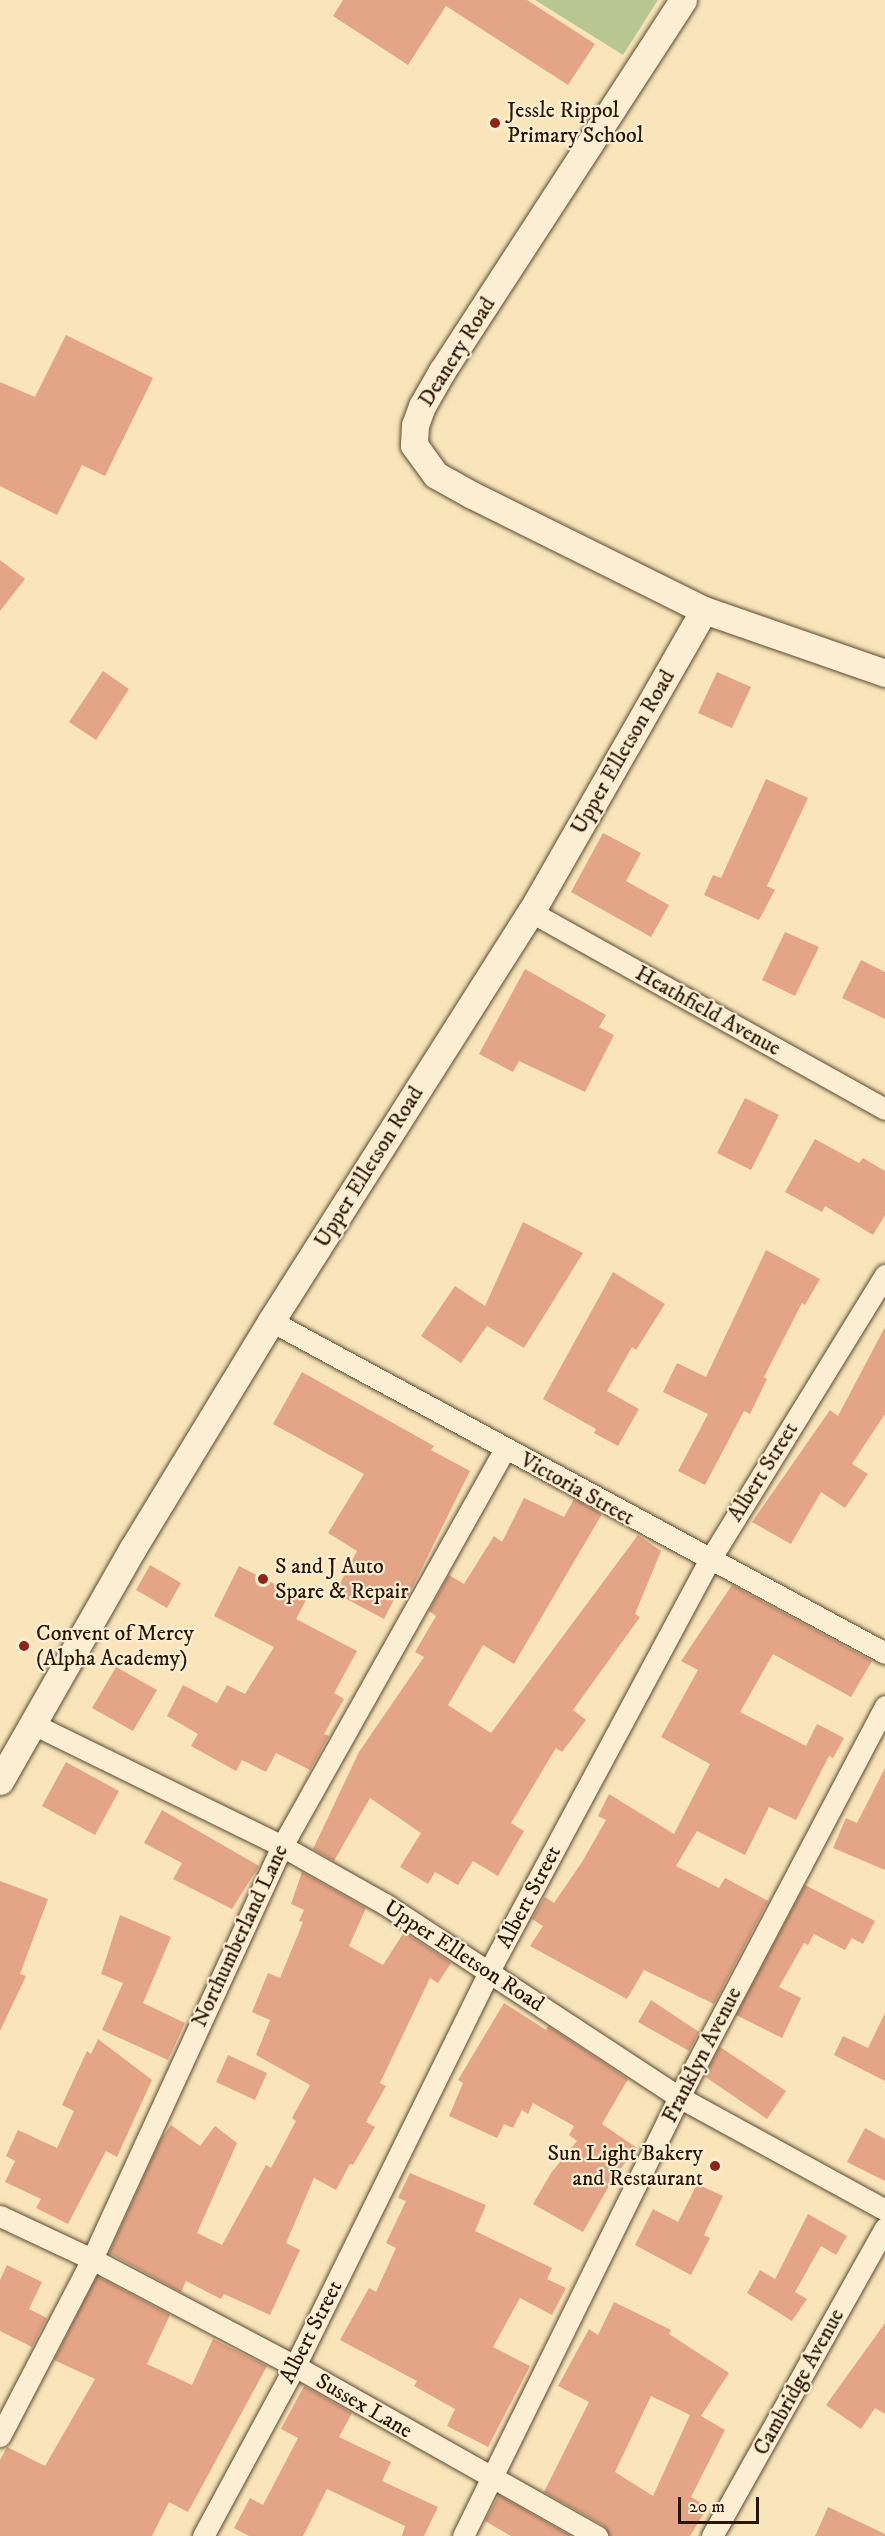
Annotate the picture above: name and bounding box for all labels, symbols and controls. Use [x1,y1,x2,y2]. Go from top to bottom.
place label: Jessle Rippol Primary School [507,97,643,148]
marker: Jessle Rippol Primary School [488,116,502,130]
street label: Deanery Road [413,292,501,412]
street label: Upper Elletson Road [565,665,681,839]
street label: Heathfield Avenue [631,960,785,1062]
street label: Upper Elletson Road [309,1081,429,1253]
street label: Albert Street [722,1418,804,1526]
street label: Victoria Street [515,1447,639,1531]
place label: S and J Auto Spare & Repair [275,1553,408,1604]
marker: S and J Auto Spare & Repair [256,1572,270,1586]
place label: Convent of Mercy (Alpha Academy) [36,1620,194,1672]
marker: Convent of Mercy (Alpha Academy) [17,1639,31,1653]
street label: Northumberland Lane [186,1841,294,2031]
street label: Albert Street [491,1841,567,1953]
street label: Upper Elletson Road [379,1894,549,2018]
street label: Franklyn Avenue [656,1983,748,2127]
place label: Sun Light Bakery and Restaurant [548,2140,703,2192]
marker: Sun Light Bakery and Restaurant [708,2159,722,2173]
street label: Albert Street [274,2276,348,2388]
street label: Cambridge Avenue [748,2304,850,2460]
street label: Sussex Lane [311,2368,417,2444]
scale bar [681,2485,762,2523]
text: 20 m [689,2496,725,2518]

